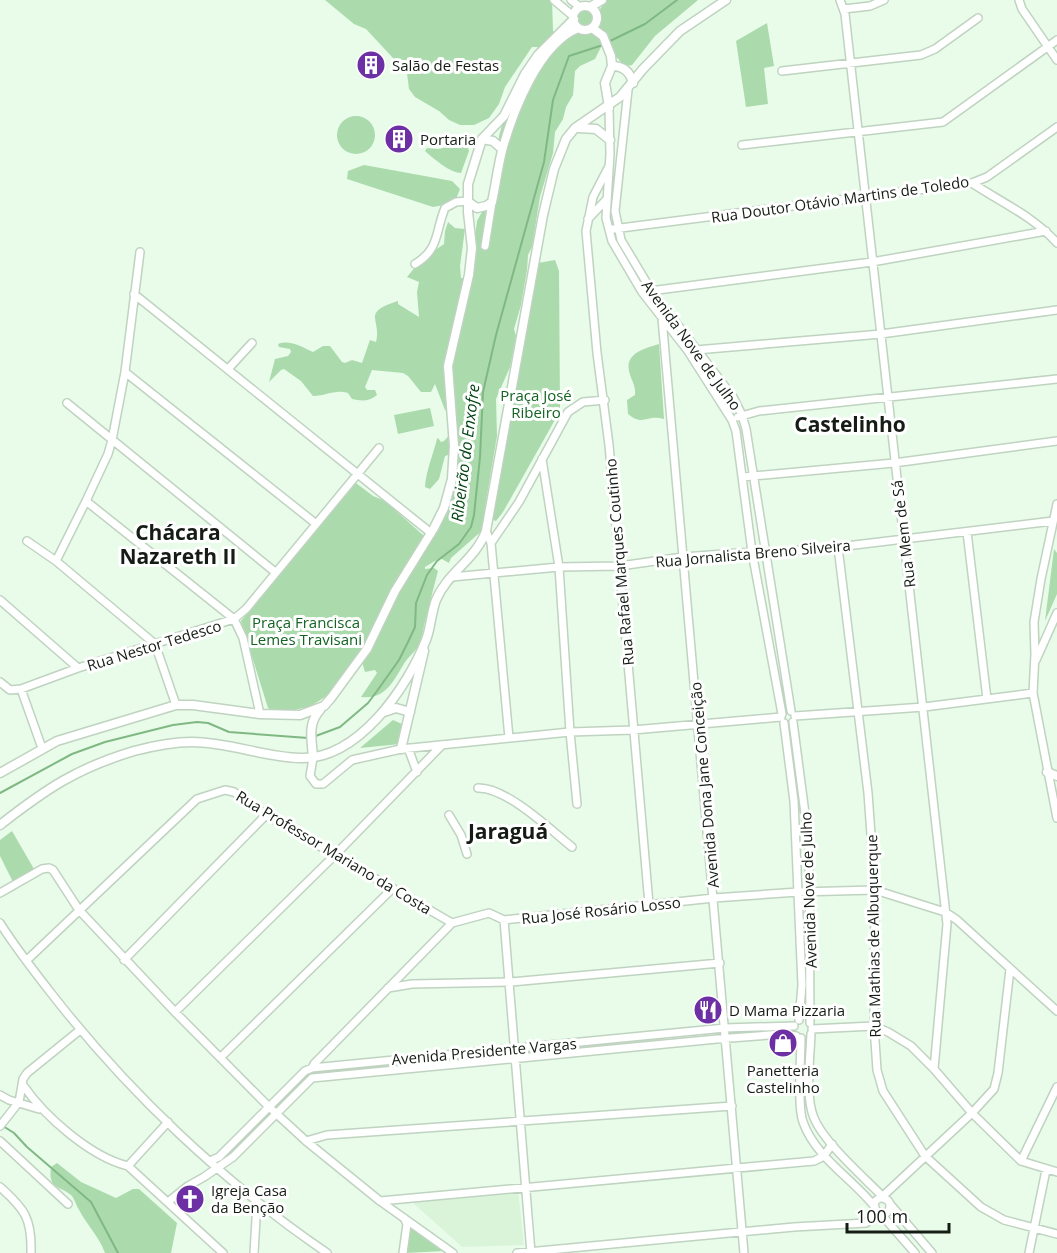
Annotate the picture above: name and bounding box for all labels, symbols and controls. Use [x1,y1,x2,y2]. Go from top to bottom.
building icon: Salão de Festas [355,49,387,81]
place label: Salão de Festas [392,55,499,75]
building icon: Portaria [383,123,415,155]
place label: Portaria [420,129,476,149]
street label: Rua Doutor Otávio Martins de Toledo [710,171,970,227]
street label: Avenida Nove de Julho [638,276,746,414]
water label: Ribeirão do Enxofre [446,383,484,523]
park label: Praça José Ribeiro [500,385,572,422]
district label: Castelinho [794,410,906,438]
street label: Rua Rafael Marques Coutinho [600,458,638,666]
street label: Rua Mem de Sá [886,479,920,589]
district label: Chácara Nazareth II [120,518,236,570]
street label: Rua Jornalista Breno Silveira [654,534,852,572]
park label: Praça Francisca Lemes Travisani [250,612,362,649]
street label: Rua Nestor Tedesco [84,615,224,675]
street label: Avenida Dona Jane Conceição [685,681,723,889]
street label: Rua Professor Mariano da Costa [233,786,435,918]
street label: Avenida Nove de Julho [795,811,821,969]
district label: Jaraguá [466,817,548,845]
street label: Rua Mathias de Albuquerque [861,834,885,1038]
street label: Rua José Rosário Losso [520,892,682,928]
restaurant icon: D Mama Pizzaria [692,994,724,1026]
place label: D Mama Pizzaria [729,1000,845,1020]
shop icon: Panetteria Castelinho [767,1027,799,1059]
street label: Avenida Presidente Vargas [391,1033,577,1069]
place label: Panetteria Castelinho [746,1060,820,1097]
place label: Igreja Casa da Benção [211,1180,287,1217]
church icon: Igreja Casa da Benção [174,1183,206,1215]
scale bar [847,1196,949,1234]
text: 100 m [856,1204,908,1228]

